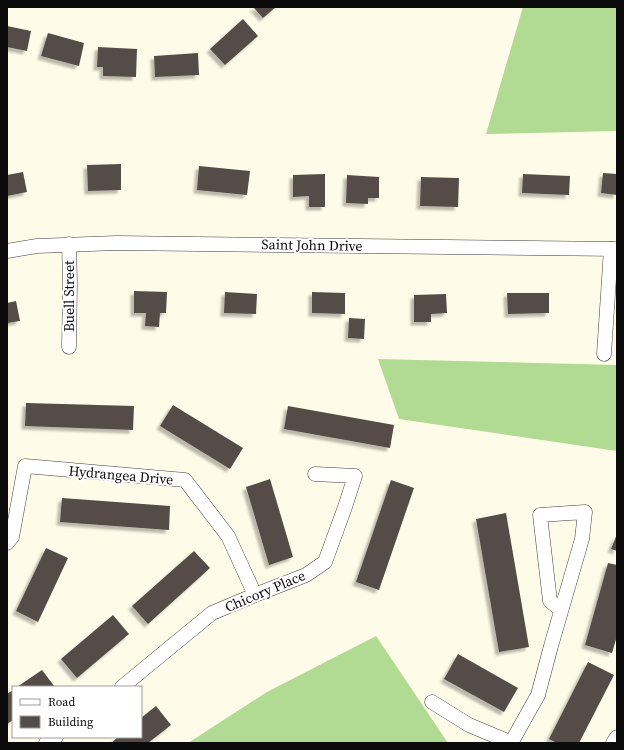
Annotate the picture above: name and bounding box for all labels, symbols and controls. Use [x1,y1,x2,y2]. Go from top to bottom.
street label: Saint John Drive [261,234,363,256]
street label: Buell Street [59,260,79,332]
street label: Hydrangea Drive [68,460,174,490]
street label: Chicory Place [222,565,308,617]
legend [12,686,142,738]
text: Road [48,694,75,710]
text: Building [48,714,93,730]

